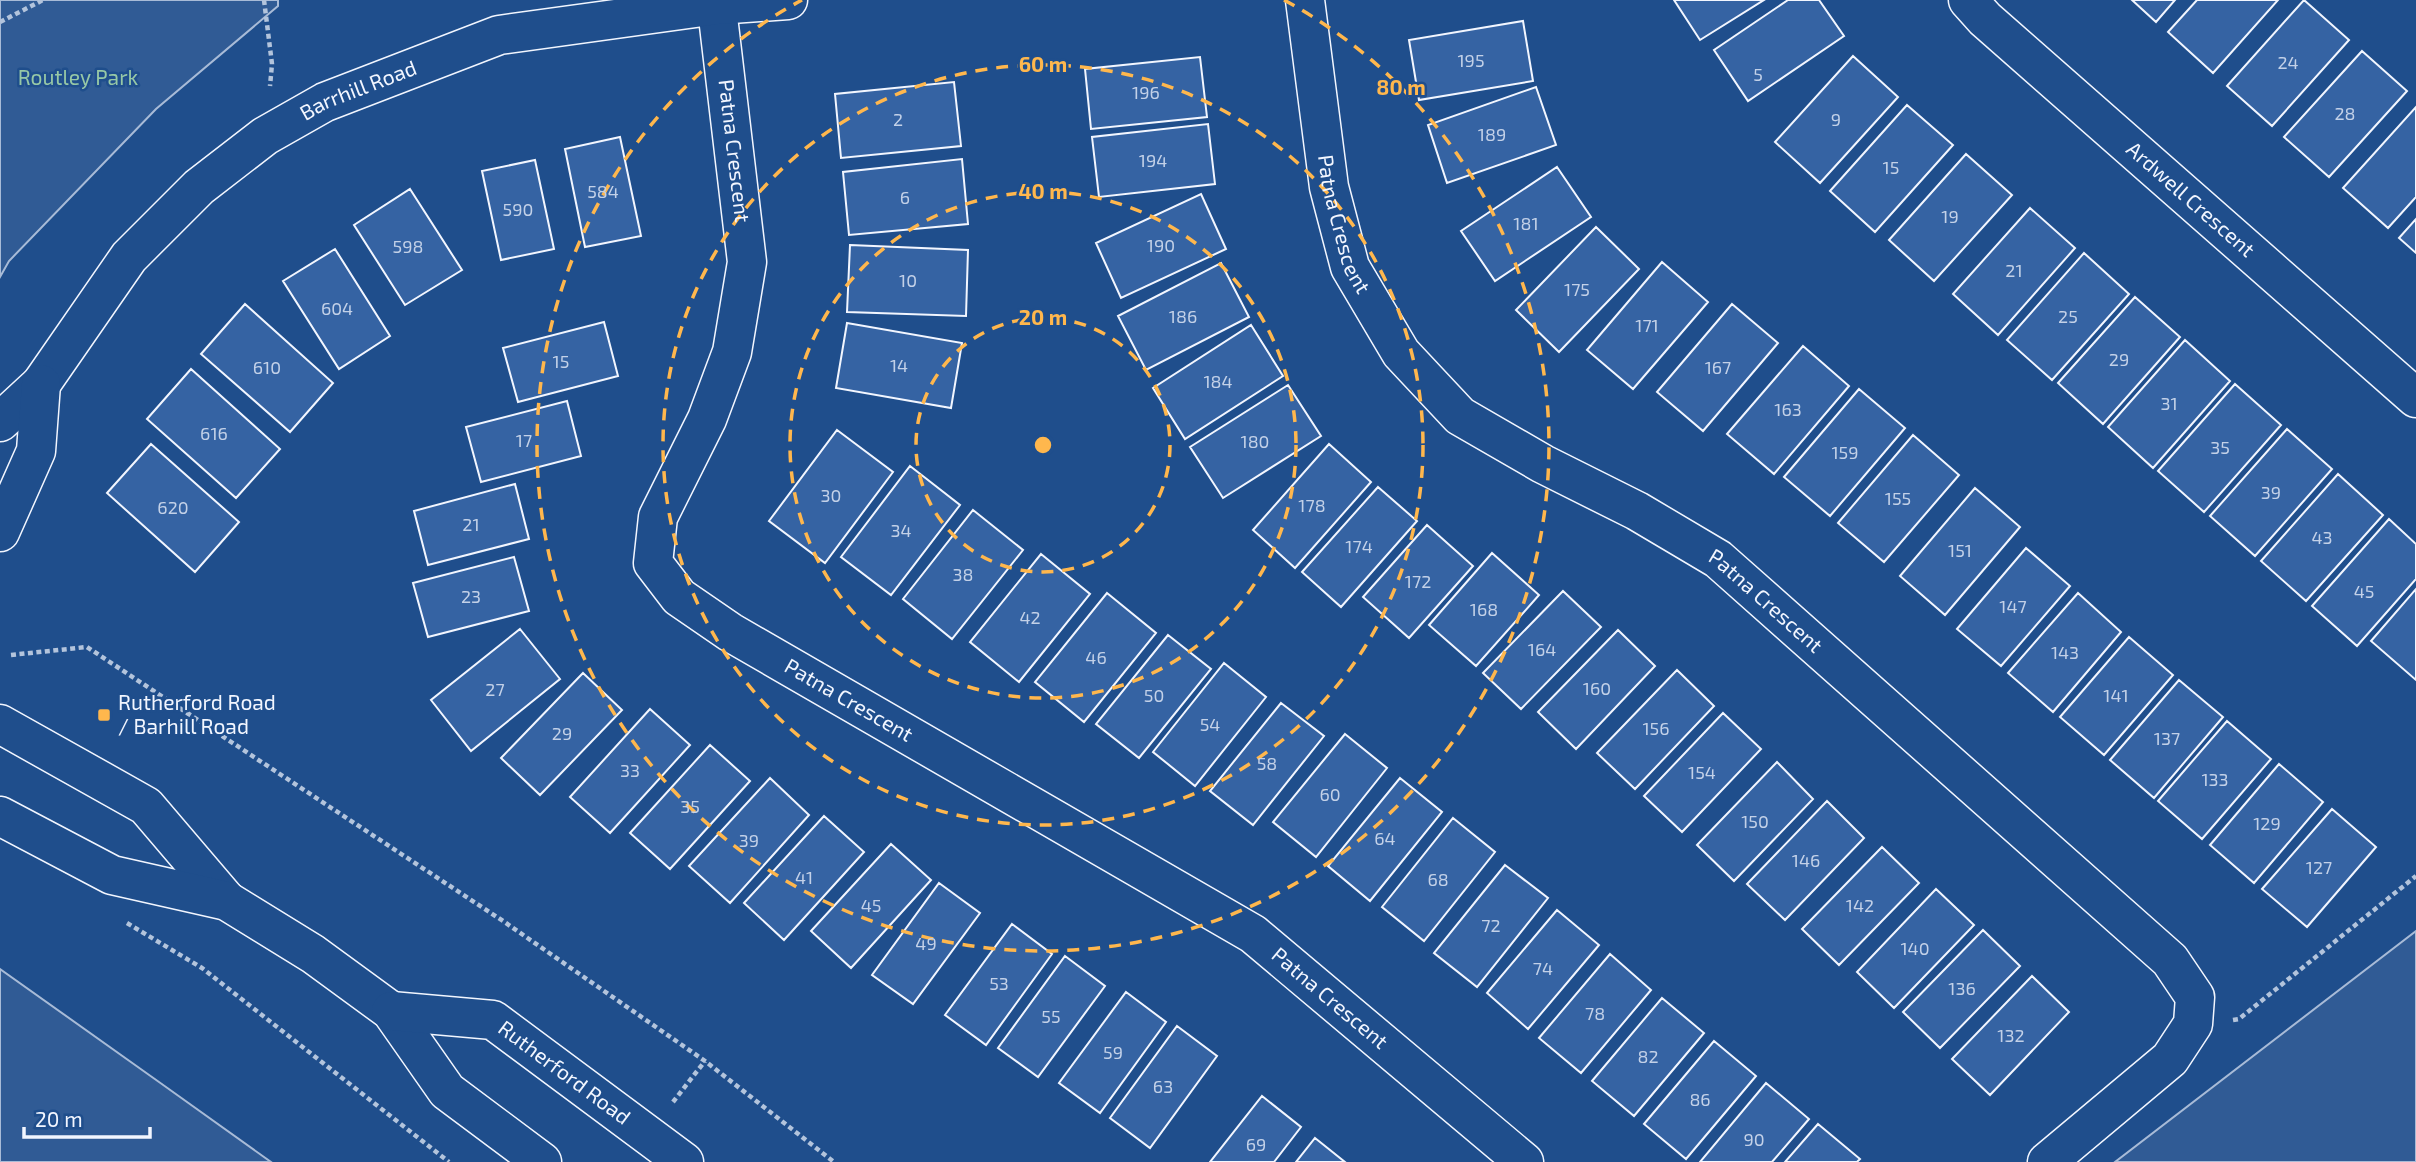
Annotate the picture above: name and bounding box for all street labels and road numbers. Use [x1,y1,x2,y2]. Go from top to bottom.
street label: Barrhill Road [295,54,420,125]
street label: Patna Crescent [714,78,756,224]
street label: Ardwell Crescent [2122,136,2261,261]
street label: Patna Crescent [1314,153,1377,297]
street label: Patna Crescent [1705,543,1829,657]
street label: Patna Crescent [781,652,918,746]
street label: Patna Crescent [1267,941,1394,1053]
street label: Rutherford Road [494,1014,636,1129]

